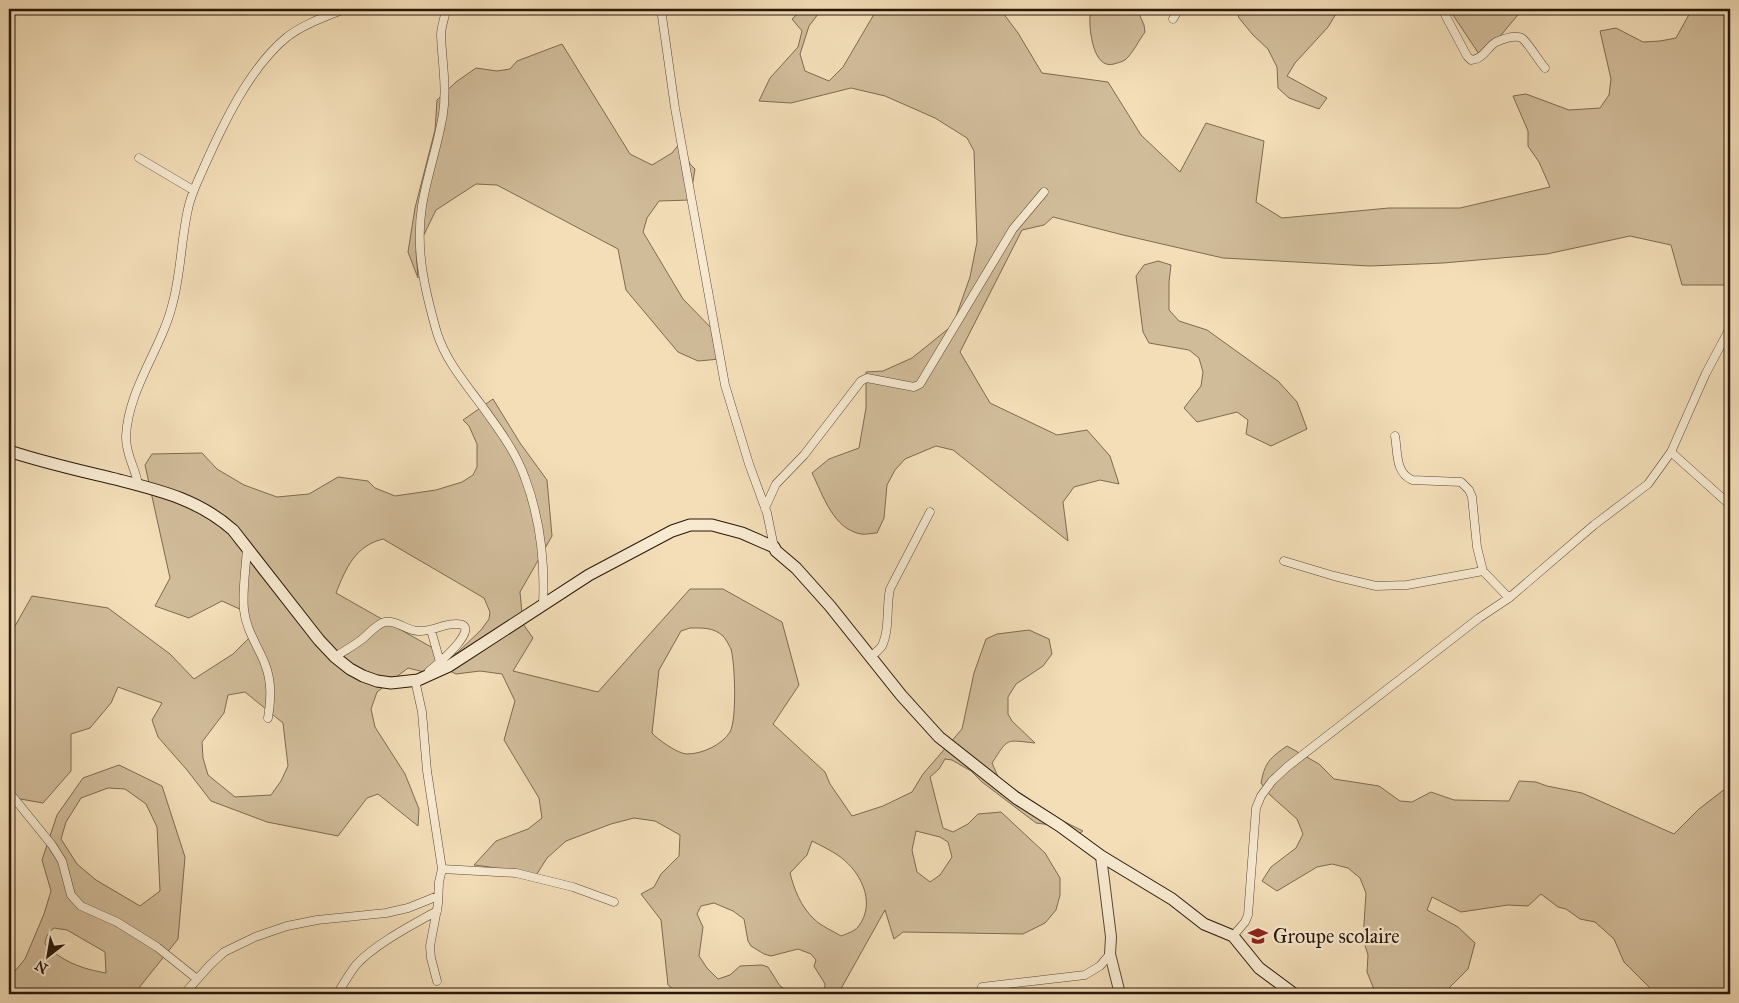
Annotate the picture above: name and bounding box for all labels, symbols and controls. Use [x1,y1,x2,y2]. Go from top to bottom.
place label: Groupe scolaire [1273,924,1399,948]
school or university icon: Groupe scolaire [1247,925,1269,947]
north arrow [22,930,72,980]
text: N [32,956,51,977]

